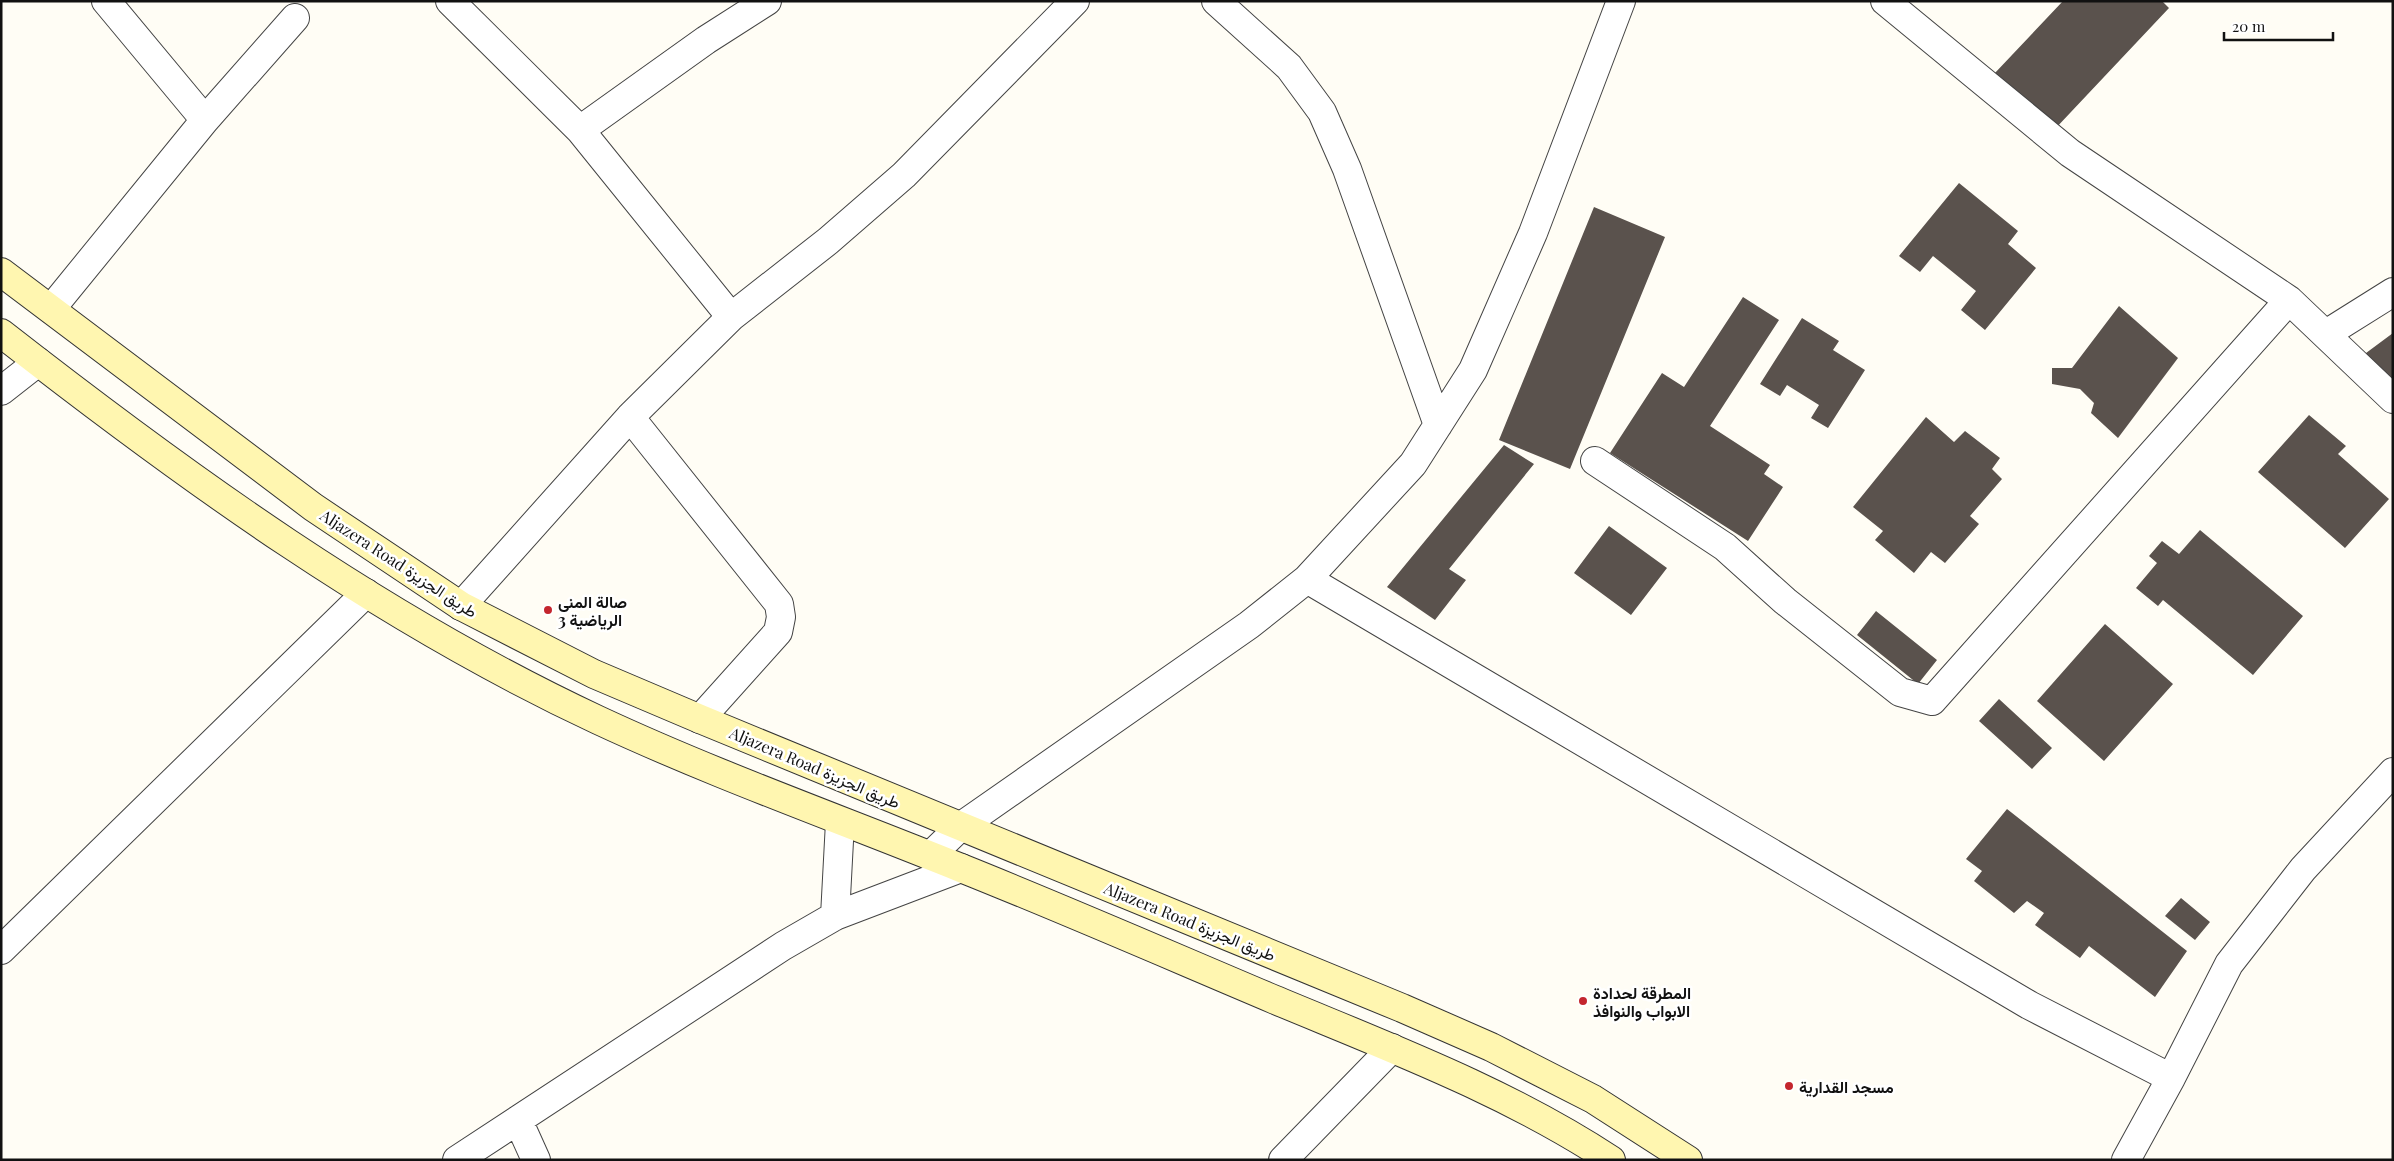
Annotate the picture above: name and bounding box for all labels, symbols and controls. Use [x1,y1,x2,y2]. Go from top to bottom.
scale bar [2224,10,2333,42]
text: 20 m [2232,16,2266,36]
street label: Aljazera Road طريق الجزيزة [315,504,482,623]
place label: صالة المنى الرياضية 3 [558,591,627,631]
marker: صالة المنى الرياضية 3 [542,604,554,616]
street label: Aljazera Road طريق الجزيزة [725,721,903,813]
street label: Aljazera Road طريق الجزيزة [1100,877,1279,966]
place label: المطرقة لحدادة الابواب والنوافذ [1593,982,1691,1022]
marker: المطرقة لحدادة الابواب والنوافذ [1577,995,1589,1007]
place label: مسجد القدارية [1799,1076,1894,1098]
marker: مسجد القدارية [1783,1080,1795,1092]

